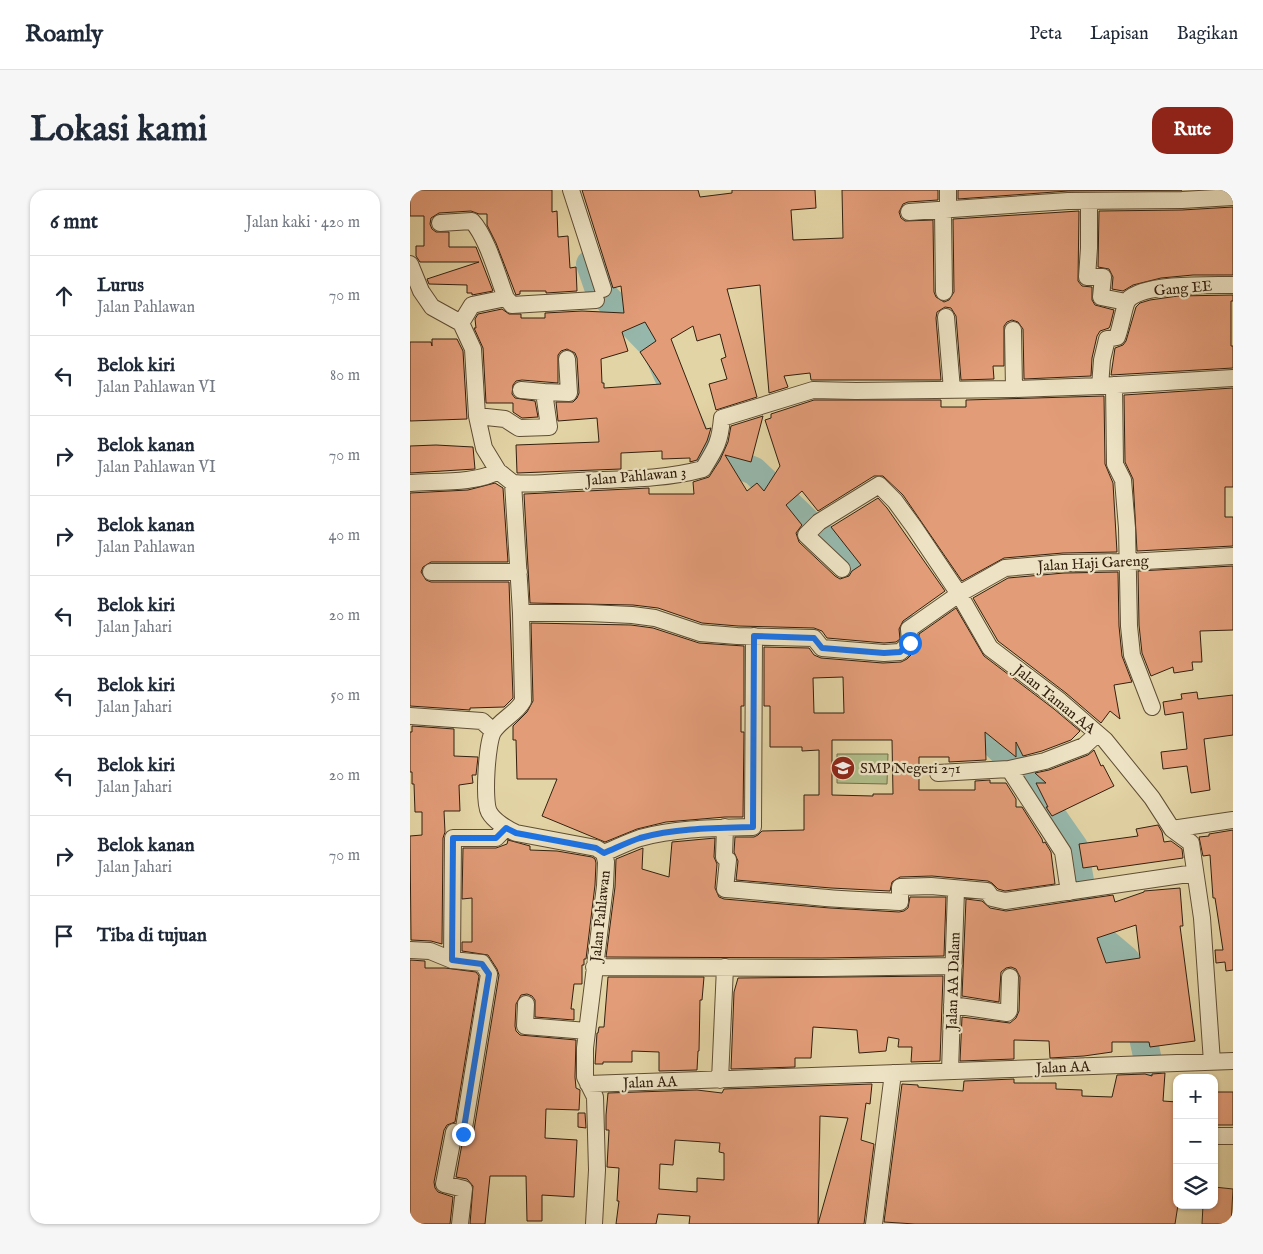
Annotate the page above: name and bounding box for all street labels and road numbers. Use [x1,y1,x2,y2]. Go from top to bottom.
street label: Gang EE [1153,276,1213,301]
street label: Jalan Pahlawan 3 [583,463,687,491]
street label: Jalan Haji Gareng [1035,551,1150,576]
street label: Jalan Taman AA [1008,659,1100,739]
street label: Jalan Pahlawan [586,869,615,965]
street label: Jalan AA Dalam [942,931,965,1032]
street label: Jalan AA [1034,1057,1091,1078]
street label: Jalan AA [621,1072,678,1093]

